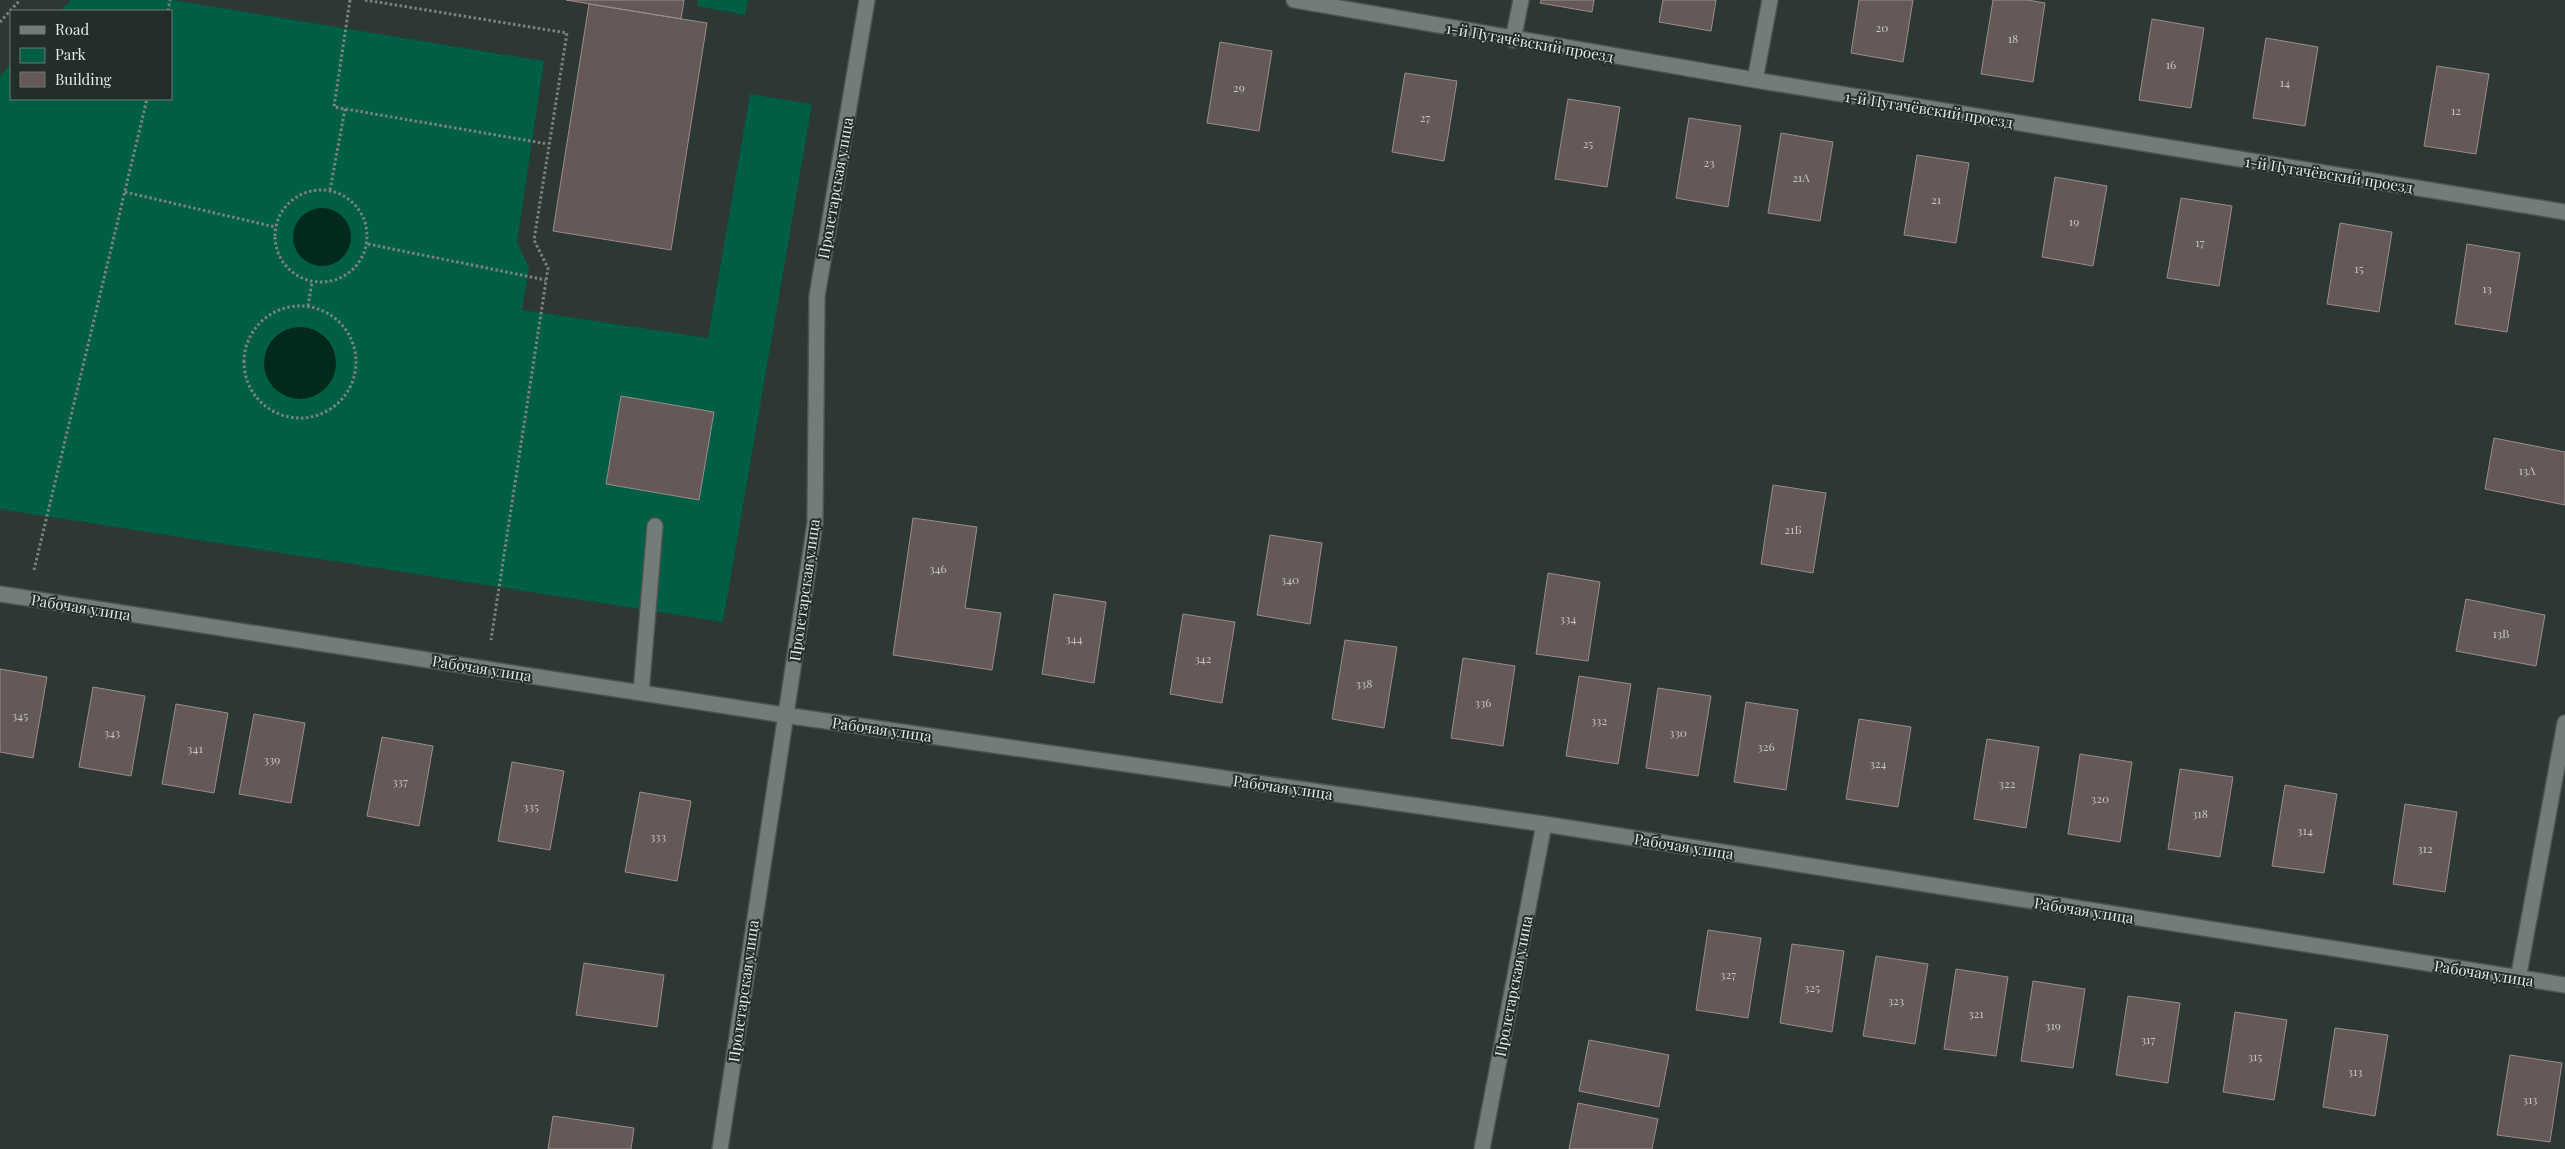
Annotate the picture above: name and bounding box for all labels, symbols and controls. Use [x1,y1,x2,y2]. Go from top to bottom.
legend [10,10,172,100]
street label: 1-й Пугачёвский проезд [1445,17,1615,67]
text: Road [55,19,89,39]
house number: 20 [1876,19,1888,35]
house number: 18 [2008,30,2018,46]
text: Park [55,44,87,64]
house number: 16 [2166,56,2176,72]
text: Building [55,69,112,89]
house number: 14 [2280,74,2290,90]
house number: 29 [1233,79,1245,95]
street label: 1-й Пугачёвский проезд [1844,86,2015,132]
house number: 12 [2451,102,2461,118]
house number: 27 [1420,109,1430,125]
street label: Пролетарская улица [813,115,857,260]
house number: 25 [1583,135,1593,151]
street label: 1-й Пугачёвский проезд [2244,151,2415,197]
house number: 23 [1703,154,1715,170]
house number: 21А [1792,169,1810,185]
house number: 21 [1931,191,1942,207]
house number: 19 [2069,213,2079,229]
house number: 17 [2195,234,2205,250]
house number: 15 [2354,260,2364,276]
house number: 13 [2482,280,2492,296]
house number: 13А [2518,462,2536,478]
street label: Пролетарская улица [784,517,824,662]
house number: 21Б [1784,521,1802,537]
house number: 346 [929,560,947,576]
house number: 340 [1281,571,1299,587]
street label: Рабочая улица [30,589,133,625]
house number: 334 [1560,610,1576,626]
house number: 13В [2492,625,2510,641]
house number: 344 [1065,630,1083,646]
street label: Рабочая улица [431,650,534,686]
house number: 342 [1194,650,1212,666]
house number: 338 [1355,675,1373,691]
house number: 336 [1474,694,1492,710]
house number: 345 [12,707,28,723]
street label: Рабочая улица [831,712,934,746]
house number: 332 [1591,712,1608,728]
house number: 343 [104,724,120,740]
house number: 330 [1669,724,1687,740]
house number: 326 [1757,738,1775,754]
house number: 341 [187,740,203,756]
house number: 339 [264,751,280,767]
house number: 324 [1869,755,1887,771]
street label: Рабочая улица [1232,770,1335,804]
house number: 337 [392,773,408,789]
house number: 322 [1999,775,2016,791]
house number: 320 [2091,790,2109,806]
house number: 335 [523,798,539,814]
house number: 318 [2192,805,2208,821]
house number: 314 [2297,822,2313,838]
house number: 333 [650,828,666,844]
street label: Рабочая улица [1633,828,1736,864]
house number: 312 [2417,840,2433,856]
street label: Рабочая улица [2033,892,2136,928]
street label: Пролетарская улица [1490,913,1537,1058]
street label: Пролетарская улица [723,918,763,1063]
street label: Рабочая улица [2433,955,2536,991]
house number: 327 [1720,966,1736,982]
house number: 325 [1804,979,1820,995]
house number: 323 [1888,992,1904,1008]
house number: 321 [1968,1005,1984,1021]
house number: 319 [2045,1017,2061,1033]
house number: 317 [2141,1031,2155,1047]
house number: 315 [2248,1048,2262,1064]
house number: 313 [2347,1063,2363,1079]
house number: 313 [2522,1091,2538,1107]

